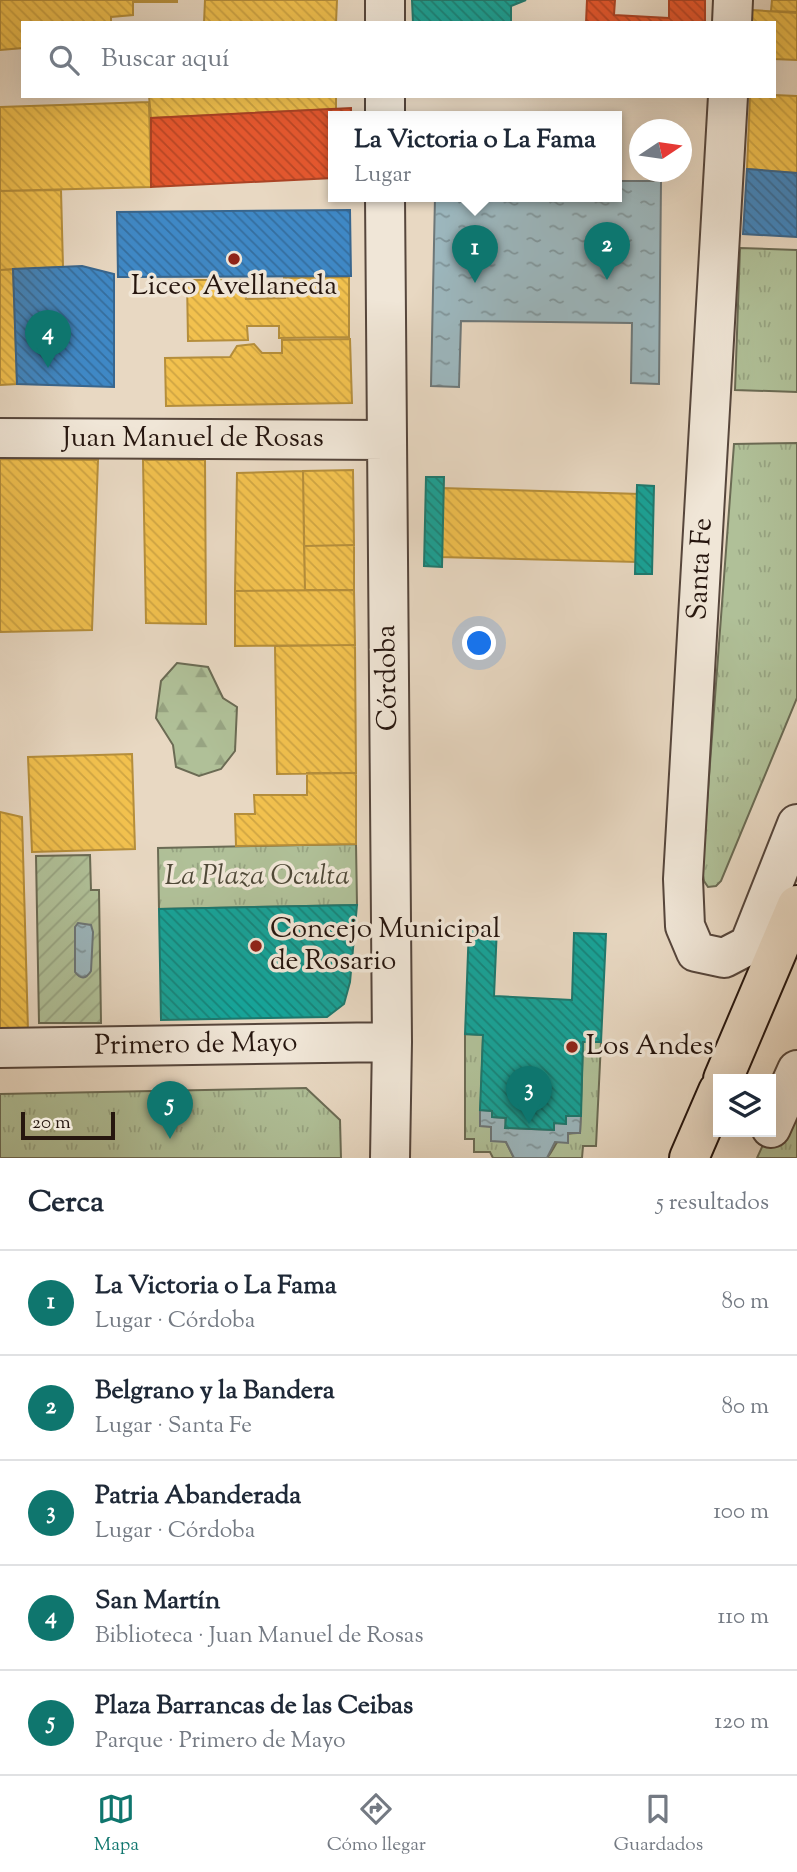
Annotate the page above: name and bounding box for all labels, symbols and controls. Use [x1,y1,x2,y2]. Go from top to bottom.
search box [21,21,776,98]
icon: search [45,41,83,79]
text: Buscar aquí [101,41,230,78]
popup [328,111,622,202]
north arrow [629,119,692,182]
text: La Victoria o La Fama [354,122,596,159]
text: Lugar [354,159,411,192]
pin: 2 [584,222,630,280]
pin: 1 [452,225,498,283]
marker: Liceo Avellaneda [226,251,242,267]
place label: Liceo Avellaneda [131,267,337,307]
pin: 4 [25,310,71,368]
street label: Juan Manuel de Rosas [60,419,324,459]
street label: Santa Fe [678,517,724,621]
street label: Córdoba [367,624,409,732]
your location [462,626,496,660]
park label: La Plaza Oculta [165,857,349,897]
place label: Concejo Municipal de Rosario [270,910,501,982]
marker: Concejo Municipal de Rosario [248,938,264,954]
street label: Primero de Mayo [94,1023,298,1067]
place label: Los Andes [586,1027,714,1067]
marker: Los Andes [564,1039,580,1055]
pin: 3 [506,1066,552,1124]
map controls [713,1074,776,1137]
button: layers [713,1074,776,1137]
pin: 5 [147,1081,193,1139]
scale bar [21,1109,116,1141]
text: 20 m [32,1110,71,1137]
text: Cerca [28,1182,104,1225]
text: 5 resultados [656,1187,769,1220]
text: La Victoria o La Fama [95,1268,337,1305]
text: 1 [47,1286,55,1319]
text: 80 m [721,1286,769,1319]
text: Lugar · Córdoba [95,1305,255,1338]
text: Belgrano y la Bandera [95,1373,335,1410]
text: 2 [46,1391,56,1424]
text: 80 m [721,1391,769,1424]
text: Lugar · Santa Fe [95,1410,252,1443]
text: Patria Abanderada [95,1478,301,1515]
text: 3 [46,1496,56,1529]
text: 100 m [713,1496,769,1529]
text: Lugar · Córdoba [95,1515,255,1548]
text: San Martín [95,1583,220,1620]
text: 4 [45,1601,57,1634]
text: 110 m [718,1601,769,1634]
text: Biblioteca · Juan Manuel de Rosas [95,1620,424,1653]
text: Plaza Barrancas de las Ceibas [95,1688,413,1725]
text: 5 [47,1706,55,1739]
text: 120 m [714,1706,769,1739]
text: Parque · Primero de Mayo [95,1725,346,1758]
tab: Mapa [94,1790,139,1859]
tab: Cómo llegar [327,1790,426,1859]
tab: Guardados [613,1790,703,1859]

